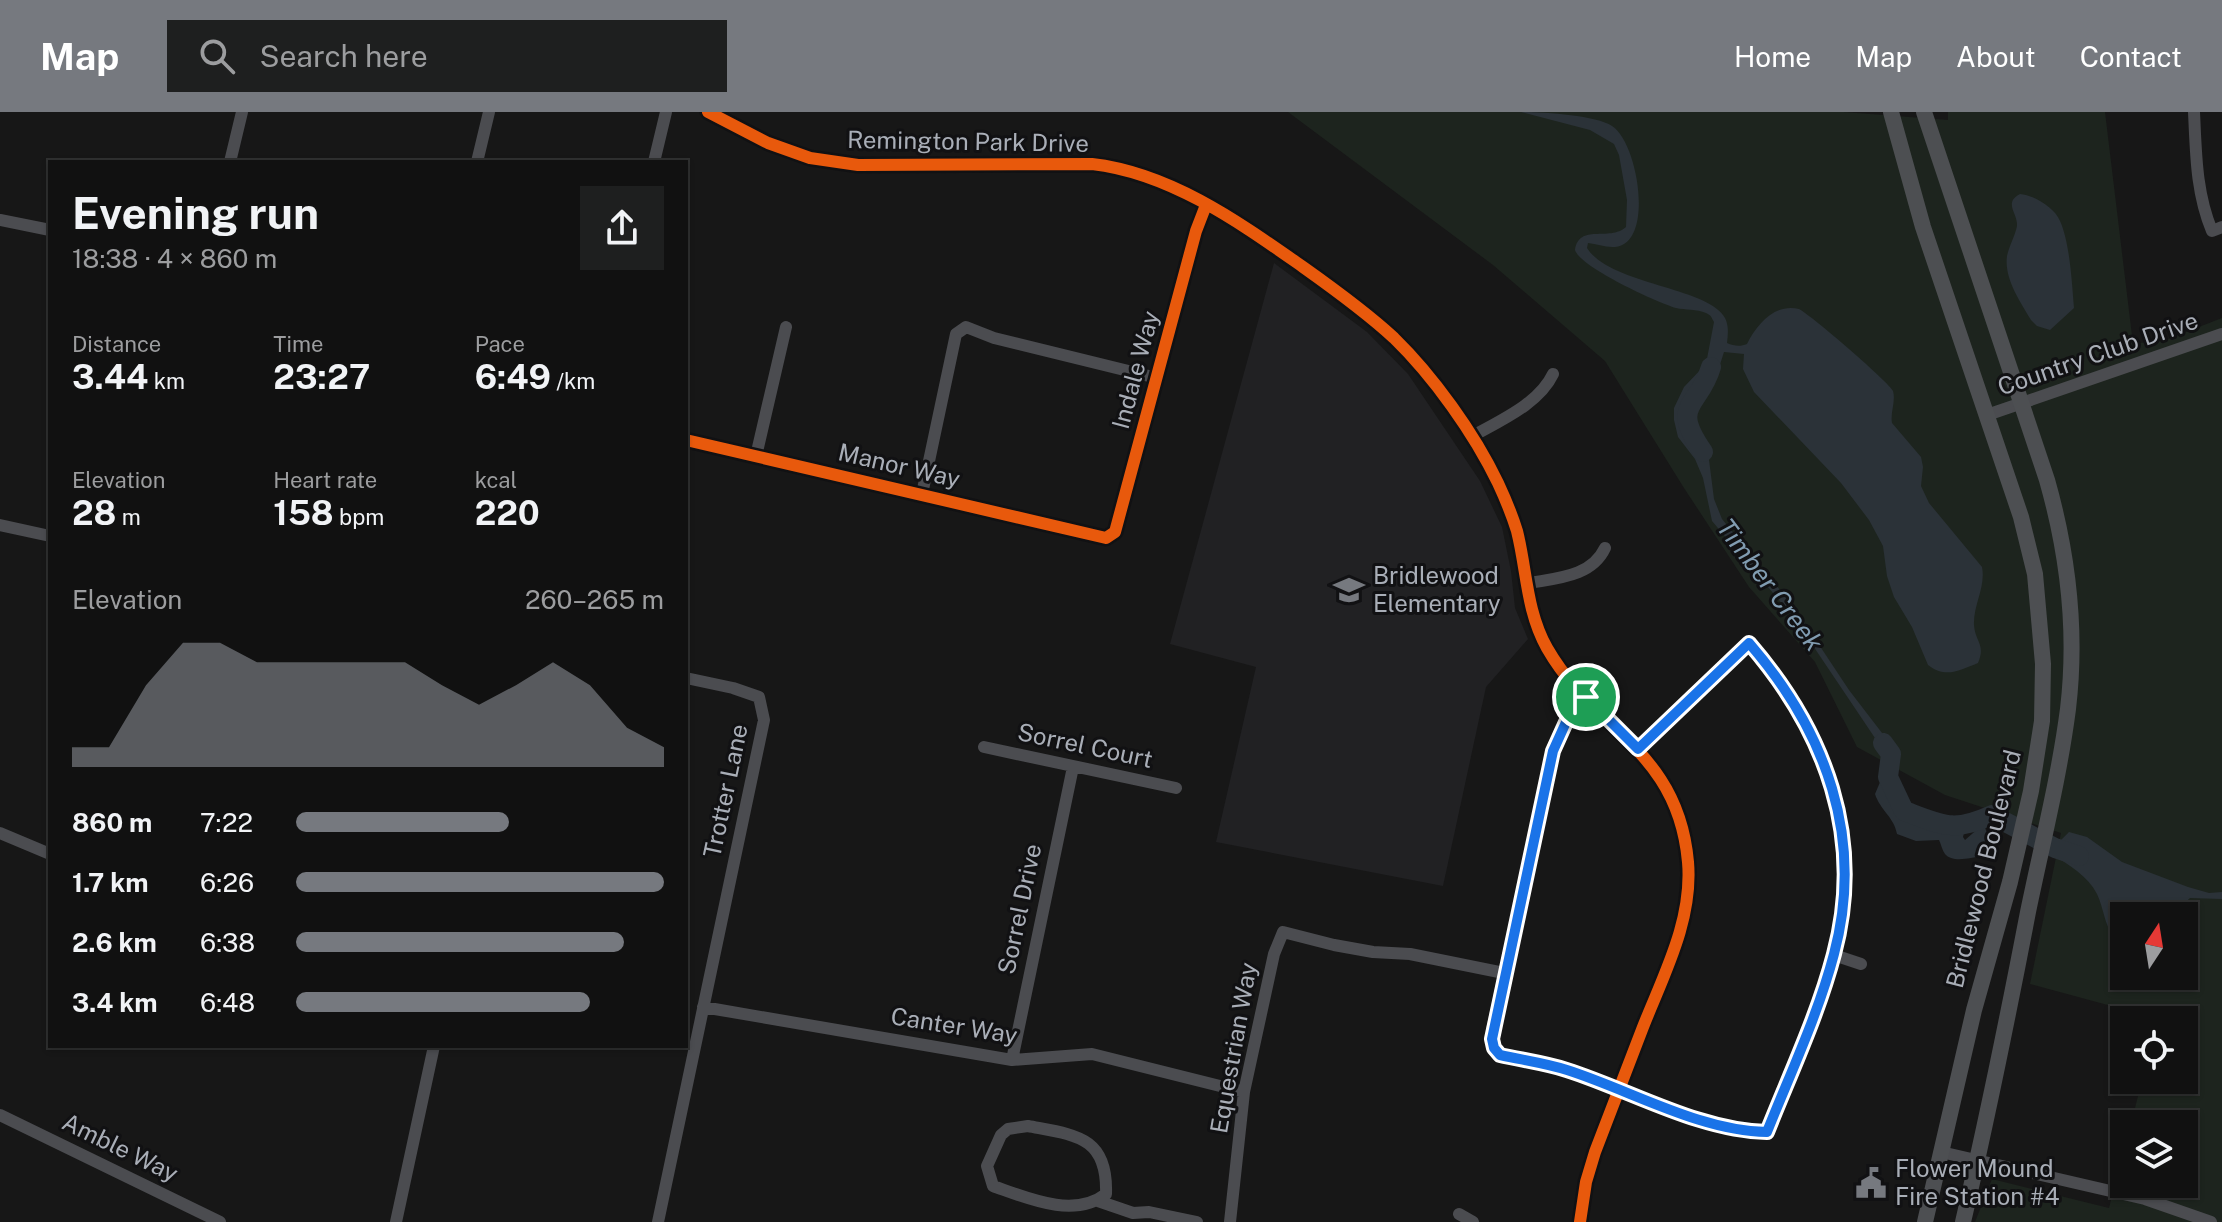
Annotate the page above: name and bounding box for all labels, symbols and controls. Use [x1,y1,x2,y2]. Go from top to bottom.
search box [167,20,727,92]
text: Map [40,34,119,79]
icon: search [195,34,239,78]
text: Search here [259,38,428,74]
text: Home [1734,40,1811,73]
text: Map [1855,40,1912,73]
text: About [1956,40,2036,73]
text: Contact [2080,40,2182,73]
street label: Remington Park Drive [847,125,1089,157]
button: share [580,186,664,270]
text: Evening run [72,187,319,239]
text: 18:38 · 4 × 860 m [72,243,277,274]
street label: Country Club Drive [1994,306,2202,400]
street label: Indale Way [1106,307,1164,432]
text: Distance [72,331,161,357]
text: Time [273,331,323,357]
text: Pace [475,331,525,357]
text: 3.44 [72,357,148,397]
text: 23:27 [273,357,370,397]
text: 6:49 [475,357,551,397]
text: km [148,368,185,394]
text: /km [551,368,595,394]
street label: Manor Way [836,437,963,493]
text: Elevation [72,467,165,493]
text: Heart rate [273,467,377,493]
text: kcal [475,467,517,493]
text: 28 [72,493,116,533]
text: 158 [273,493,334,533]
text: 220 [475,493,540,533]
text: m [116,504,141,530]
text: bpm [334,504,384,530]
water label: Timber Creek [1711,512,1830,657]
place label: Bridlewood Elementary [1373,561,1501,617]
school or university icon: Bridlewood Elementary [1332,573,1366,607]
text: Elevation [72,584,182,615]
text: 260–265 m [525,584,664,615]
pin [1552,663,1620,731]
icon: arrive [1564,675,1608,719]
street label: Sorrel Court [1015,717,1155,773]
street label: Trotter Lane [697,721,753,860]
street label: Bridlewood Boulevard [1940,747,2026,991]
text: 860 m [72,807,152,838]
text: 7:22 [200,807,253,838]
street label: Sorrel Drive [992,841,1046,976]
text: 1.7 km [72,867,149,898]
text: 6:26 [200,867,254,898]
north arrow [2110,902,2198,990]
map controls [2110,902,2198,1198]
text: 2.6 km [72,927,157,958]
text: 6:38 [200,927,255,958]
street label: Equestrian Way [1204,960,1262,1135]
text: 3.4 km [72,987,158,1018]
text: 6:48 [200,987,255,1018]
street label: Canter Way [889,1001,1020,1049]
button: locate [2110,1006,2198,1094]
street label: Amble Way [58,1107,183,1187]
button: layers [2110,1110,2198,1198]
place label: Flower Mound Fire Station #4 [1895,1154,2060,1210]
public building icon: Flower Mound Fire Station #4 [1854,1166,1888,1200]

